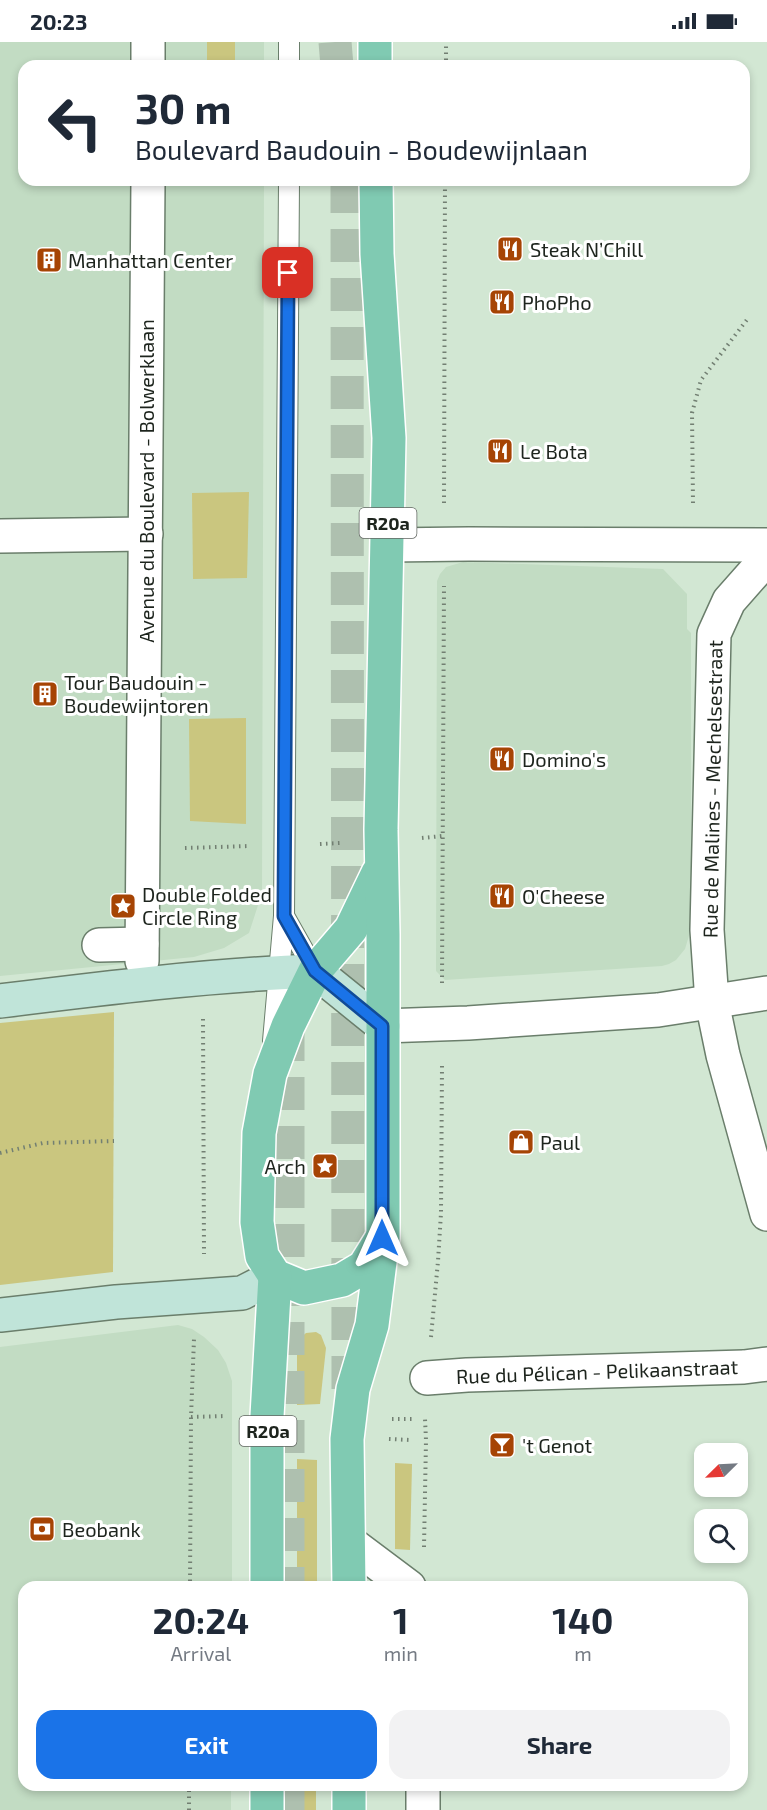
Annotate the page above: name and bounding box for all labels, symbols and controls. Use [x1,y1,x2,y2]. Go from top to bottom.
text: 20:23 [30,8,88,34]
text: 30 m [135,82,231,132]
icon: left [36,84,114,162]
text: Boulevard Baudouin - Boudewijnlaan [135,133,588,165]
restaurant icon: Steak N’Chill [495,234,525,264]
place label: Steak N’Chill [530,237,643,261]
building icon: Manhattan Center [34,245,64,275]
pin [262,247,313,298]
place label: Manhattan Center [68,248,233,272]
icon: arrive [271,256,304,289]
restaurant icon: PhoPho [487,287,517,317]
place label: PhoPho [522,290,592,314]
street label: Avenue du Boulevard - Bolwerklaan [134,319,158,643]
restaurant icon: Le Bota [485,436,515,466]
place label: Le Bota [520,439,588,463]
road number: R20a [360,508,416,538]
street label: Rue de Malines - Mechelsestraat [697,639,727,938]
place label: Tour Baudouin - Boudewijntoren [64,670,209,717]
building icon: Tour Baudouin - Boudewijntoren [30,679,60,709]
restaurant icon: Domino's [487,744,517,774]
place label: Domino's [522,747,606,771]
restaurant icon: O'Cheese [487,881,517,911]
place label: Double Folded Circle Ring [142,882,272,929]
place label: O'Cheese [522,884,605,908]
place icon: Double Folded Circle Ring [108,891,138,921]
shop icon: Paul [506,1127,536,1157]
place label: Paul [540,1130,580,1154]
place icon: Arch [310,1151,340,1181]
place label: Arch [264,1154,306,1178]
position arrow [350,1206,414,1270]
street label: Rue du Pélican - Pelikaanstraat [455,1354,739,1388]
road number: R20a [240,1416,296,1446]
bar icon: 't Genot [487,1430,517,1460]
place label: 't Genot [522,1433,593,1457]
north arrow [694,1443,748,1497]
map controls [694,1443,748,1563]
button: search [694,1509,748,1563]
bank icon: Beobank [27,1514,57,1544]
place label: Beobank [62,1517,141,1541]
text: 20:24 [152,1598,249,1641]
text: 1 [393,1598,409,1641]
text: 140 [552,1598,614,1641]
text: Arrival [170,1641,231,1665]
text: min [384,1641,418,1665]
text: m [574,1641,592,1665]
button: Exit [36,1710,377,1779]
button: Share [389,1710,730,1779]

